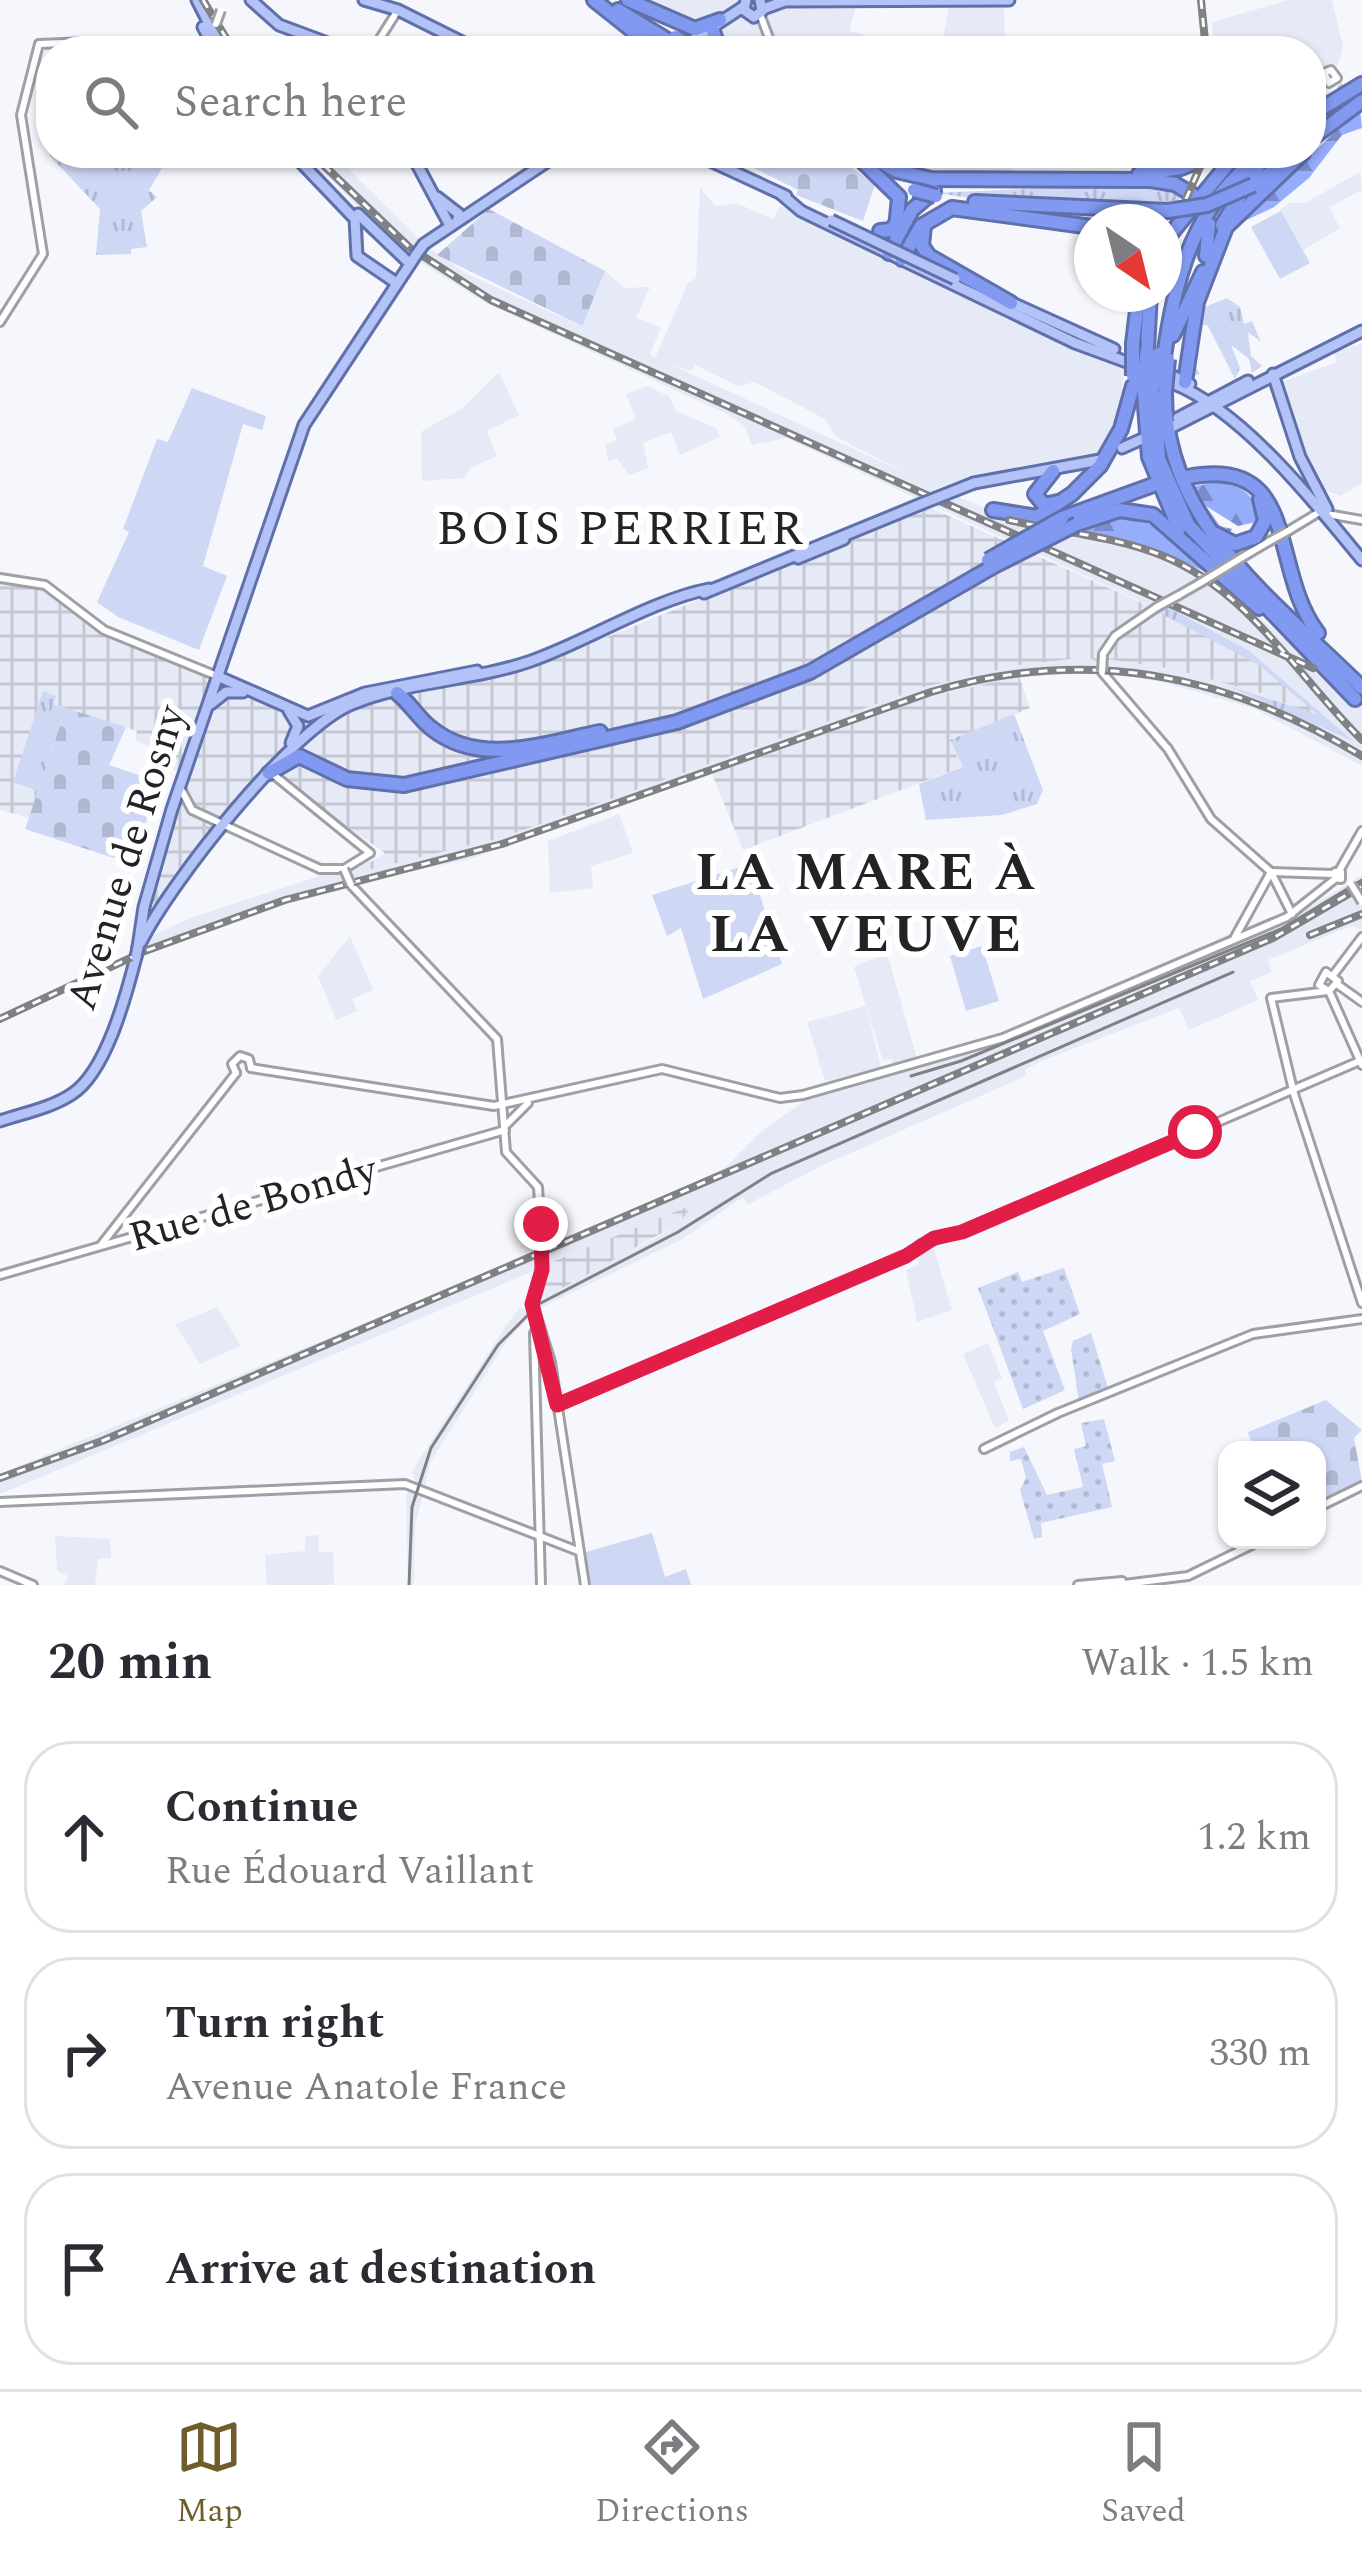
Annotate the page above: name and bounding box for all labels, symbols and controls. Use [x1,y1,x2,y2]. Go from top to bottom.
search box [36,36,1326,168]
text: Search here [174,68,407,137]
icon: search [78,69,144,135]
north arrow [1074,204,1182,312]
district label: BOIS PERRIER [436,493,806,566]
street label: Avenue de Rosny [51,696,204,1018]
district label: LA MARE À LA VEUVE [695,832,1039,976]
route start [1168,1105,1222,1159]
street label: Rue de Bondy [122,1138,386,1269]
route end [514,1197,568,1251]
map controls [1218,1441,1326,1549]
button: layers [1218,1441,1326,1549]
text: 20 min [48,1624,212,1702]
text: Walk · 1.5 km [1081,1634,1314,1693]
text: Continue [165,1773,358,1842]
icon: ahead [51,1804,117,1870]
text: 1.2 km [1197,1808,1311,1867]
text: Rue Édouard Vaillant [165,1842,534,1901]
text: Turn right [165,1989,384,2058]
icon: right [51,2020,117,2086]
text: 330 m [1209,2024,1311,2083]
text: Avenue Anatole France [165,2058,567,2117]
text: Arrive at destination [165,2235,596,2304]
icon: arrive [51,2236,117,2302]
tab: Map [176,2414,243,2536]
tab: Directions [595,2414,749,2536]
tab: Saved [1101,2414,1186,2536]

